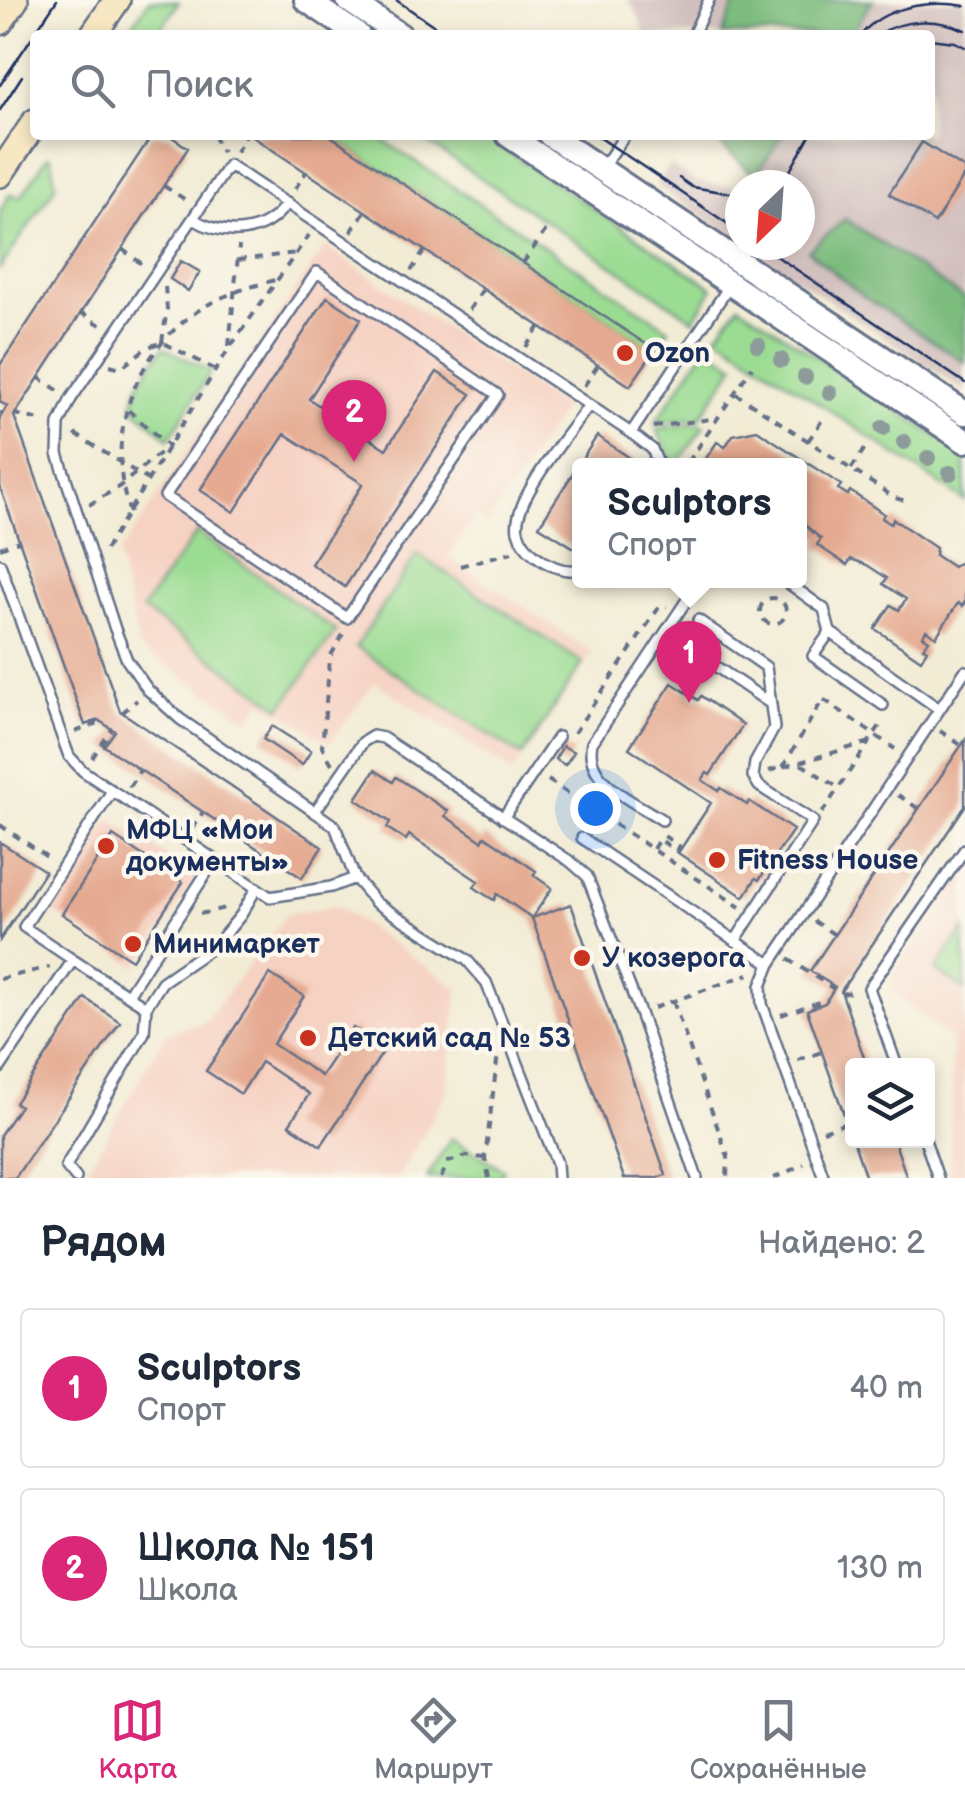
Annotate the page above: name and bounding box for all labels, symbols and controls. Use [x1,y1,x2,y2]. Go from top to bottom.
search box [30,30,935,140]
icon: search [65,58,120,113]
text: Поиск [145,63,253,108]
north arrow [725,170,815,260]
place label: Ozon [645,337,710,370]
marker: Ozon [614,342,636,364]
pin: 2 [322,380,386,462]
popup [572,458,807,588]
text: Sculptors [607,481,772,526]
text: Спорт [607,526,697,565]
pin: 1 [656,620,722,703]
your location [570,783,621,834]
place label: МФЦ «Мои документы» [125,814,289,879]
marker: МФЦ «Мои документы» [95,835,117,857]
place label: Fitness House [737,844,918,877]
marker: Fitness House [706,849,728,871]
place label: Минимаркет [153,928,321,961]
marker: Минимаркет [122,933,144,955]
place label: У козерога [602,942,746,975]
marker: У козерога [571,947,593,969]
place label: Детский сад № 53 [328,1022,571,1055]
marker: Детский сад № 53 [297,1027,319,1049]
map controls [845,1058,935,1148]
button: layers [845,1058,935,1148]
text: Рядом [40,1218,167,1269]
text: Найдено: 2 [758,1224,925,1263]
text: Sculptors [137,1346,301,1391]
text: 1 [68,1369,81,1408]
text: 40 m [850,1369,923,1408]
text: Спорт [137,1391,226,1430]
text: Школа № 151 [137,1526,375,1571]
text: 2 [65,1549,84,1588]
text: 130 m [837,1549,923,1588]
text: Школа [137,1571,238,1610]
tab: Карта [98,1693,177,1786]
tab: Маршрут [374,1693,493,1786]
tab: Сохранённые [690,1693,867,1786]

